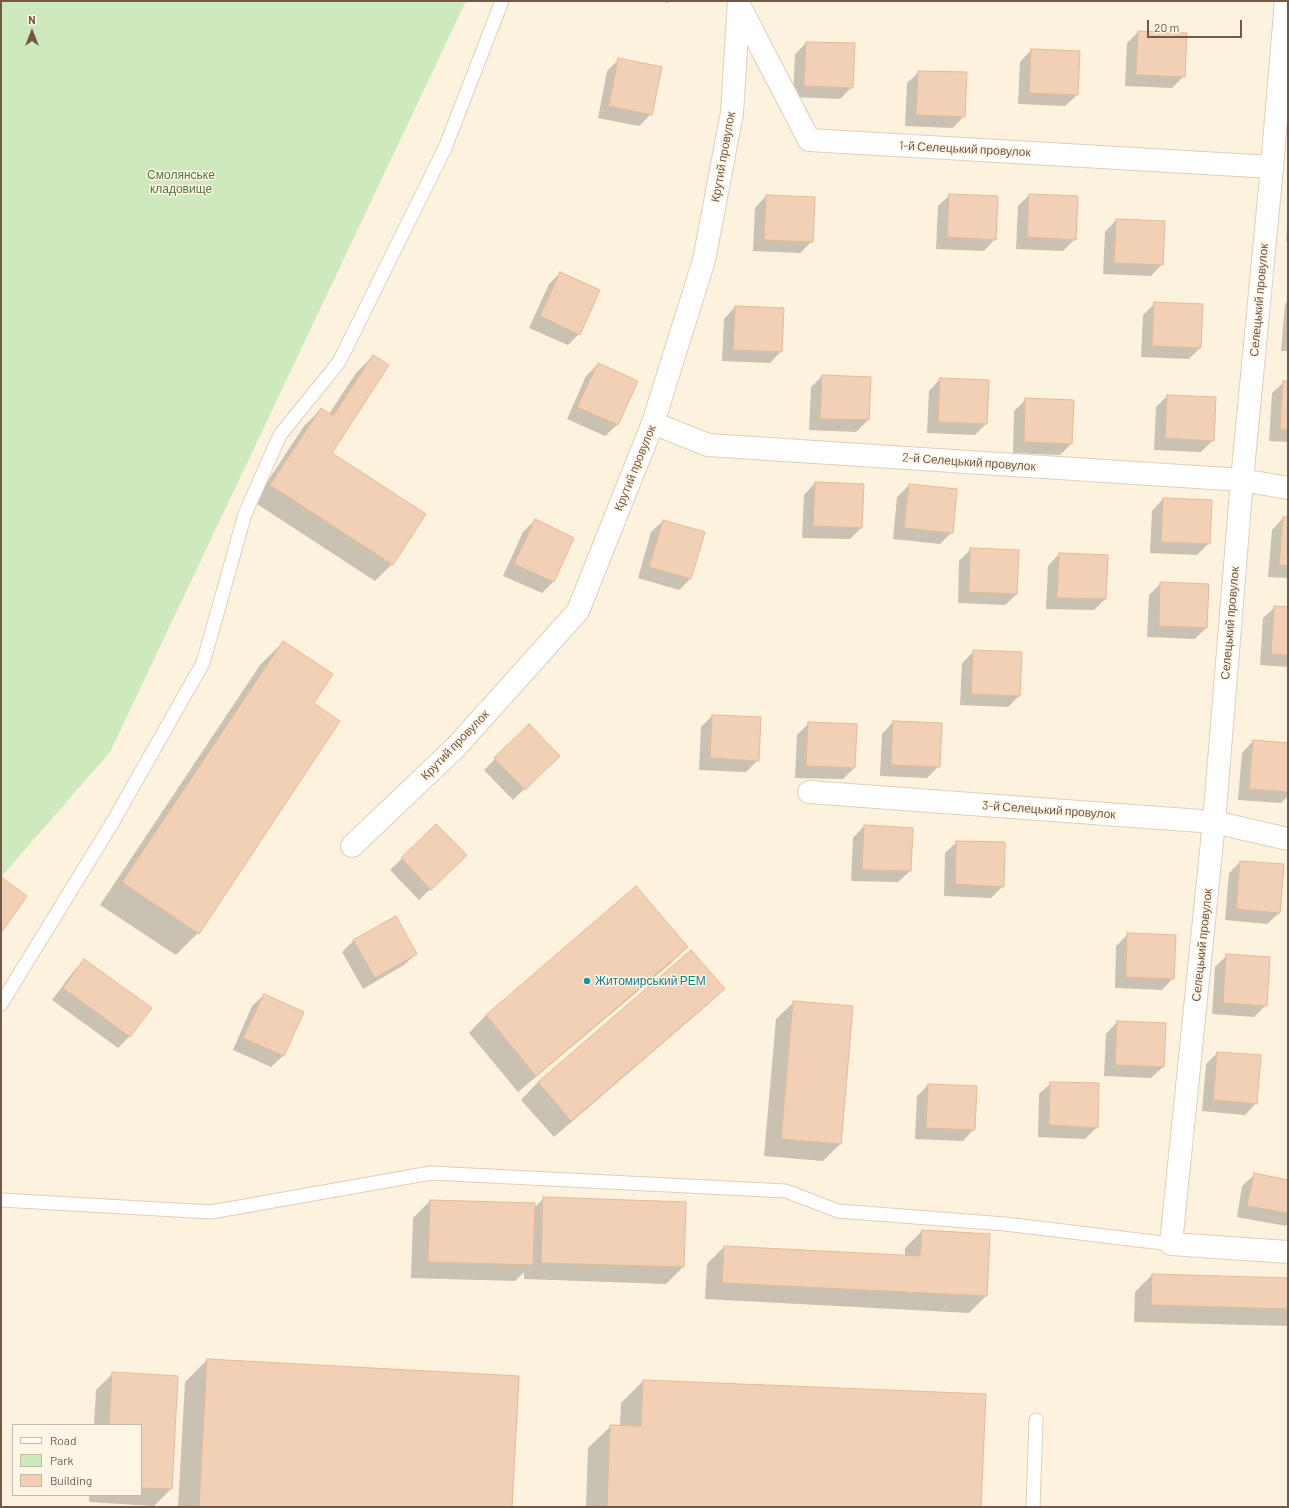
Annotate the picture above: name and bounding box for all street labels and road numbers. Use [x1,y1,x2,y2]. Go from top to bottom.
street label: Крутий провулок [708,111,738,203]
street label: 1-й Селецький провулок [899,138,1031,160]
street label: Селецький провулок [1247,243,1271,357]
street label: Крутий провулок [611,423,659,513]
street label: 2-й Селецький провулок [902,450,1036,474]
street label: Селецький провулок [1218,566,1242,680]
street label: Крутий провулок [418,707,492,783]
street label: 3-й Селецький провулок [982,798,1116,822]
street label: Селецький провулок [1189,888,1215,1002]

